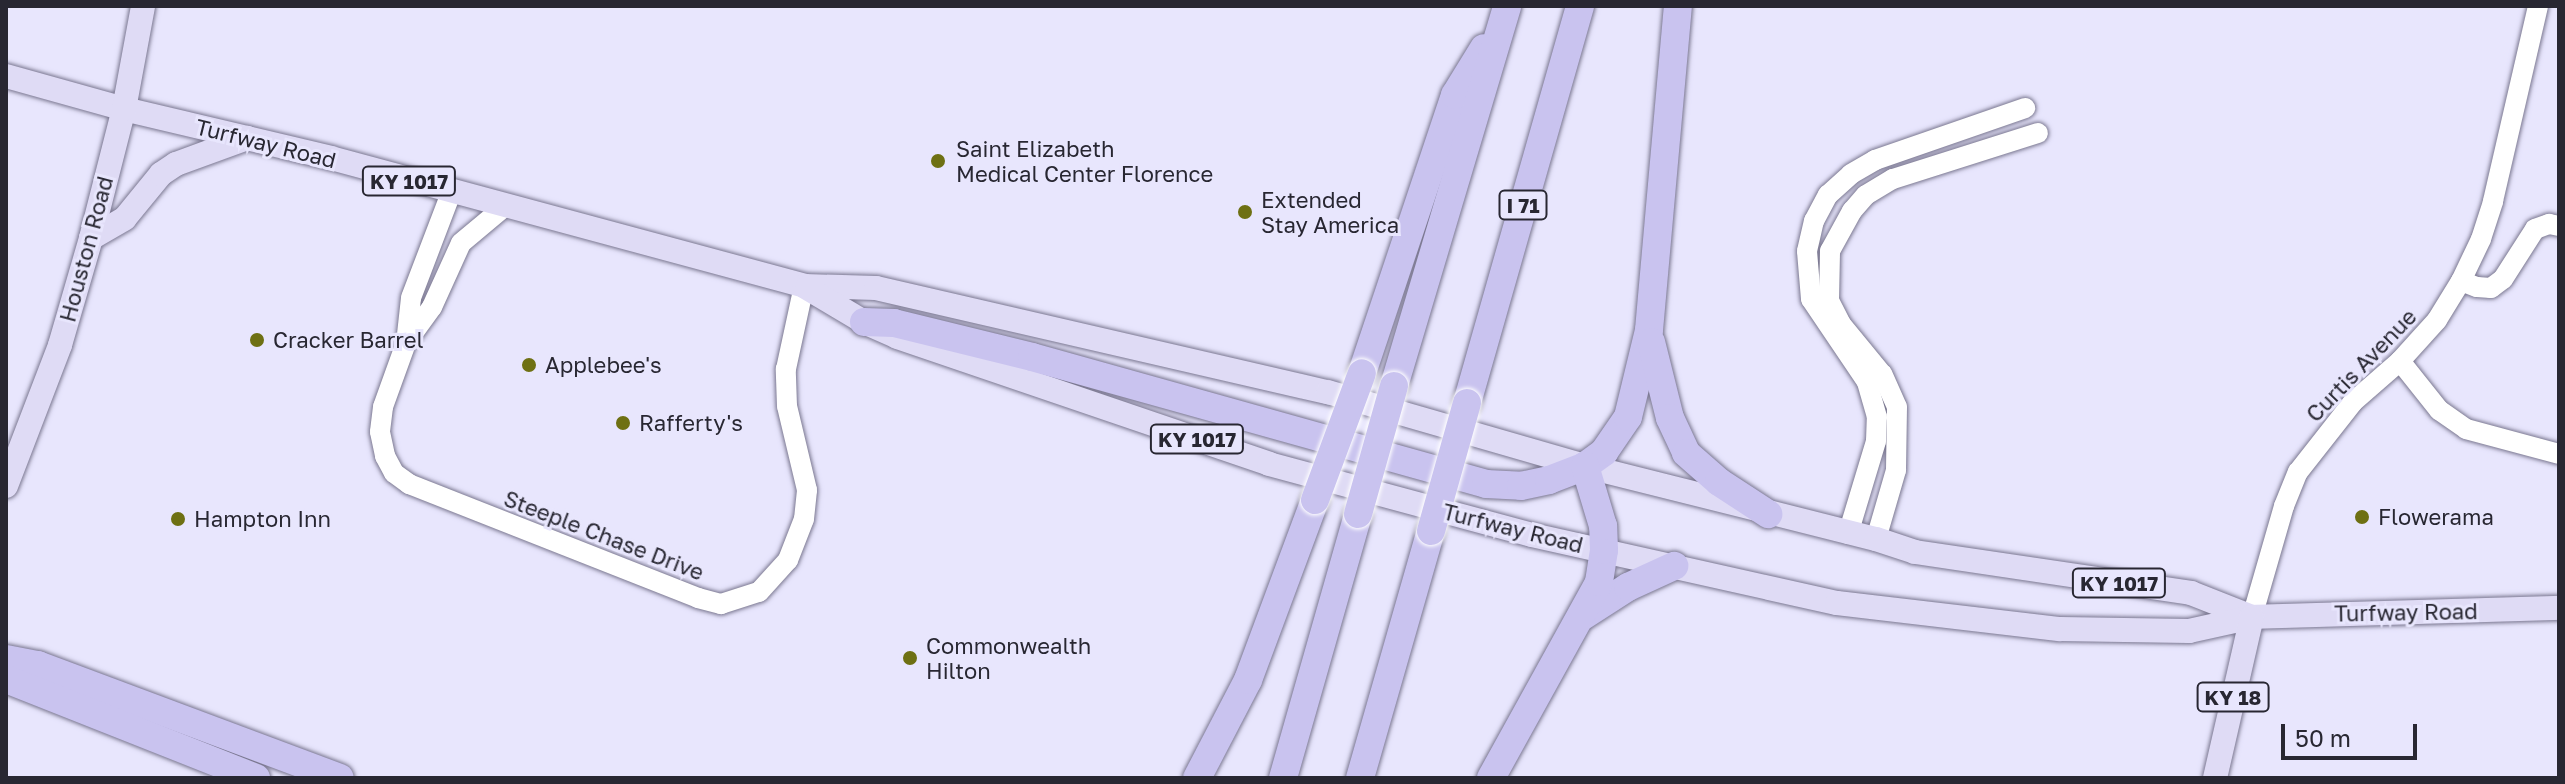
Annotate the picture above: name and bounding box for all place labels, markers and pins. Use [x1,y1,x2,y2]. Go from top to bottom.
place label: Saint Elizabeth Medical Center Florence [956,135,1213,186]
marker: Saint Elizabeth Medical Center Florence [927,150,949,172]
place label: Extended Stay America [1261,186,1399,238]
marker: Extended Stay America [1236,203,1254,221]
place label: Cracker Barrel [273,327,423,353]
marker: Cracker Barrel [248,331,266,349]
place label: Applebee's [545,352,662,378]
marker: Applebee's [520,356,538,374]
place label: Rafferty's [639,410,743,436]
marker: Rafferty's [614,414,632,432]
place label: Flowerama [2378,504,2494,530]
place label: Hampton Inn [194,506,331,532]
marker: Flowerama [2353,508,2371,526]
marker: Hampton Inn [169,510,187,528]
place label: Commonwealth Hilton [926,632,1091,684]
marker: Commonwealth Hilton [901,649,919,667]

